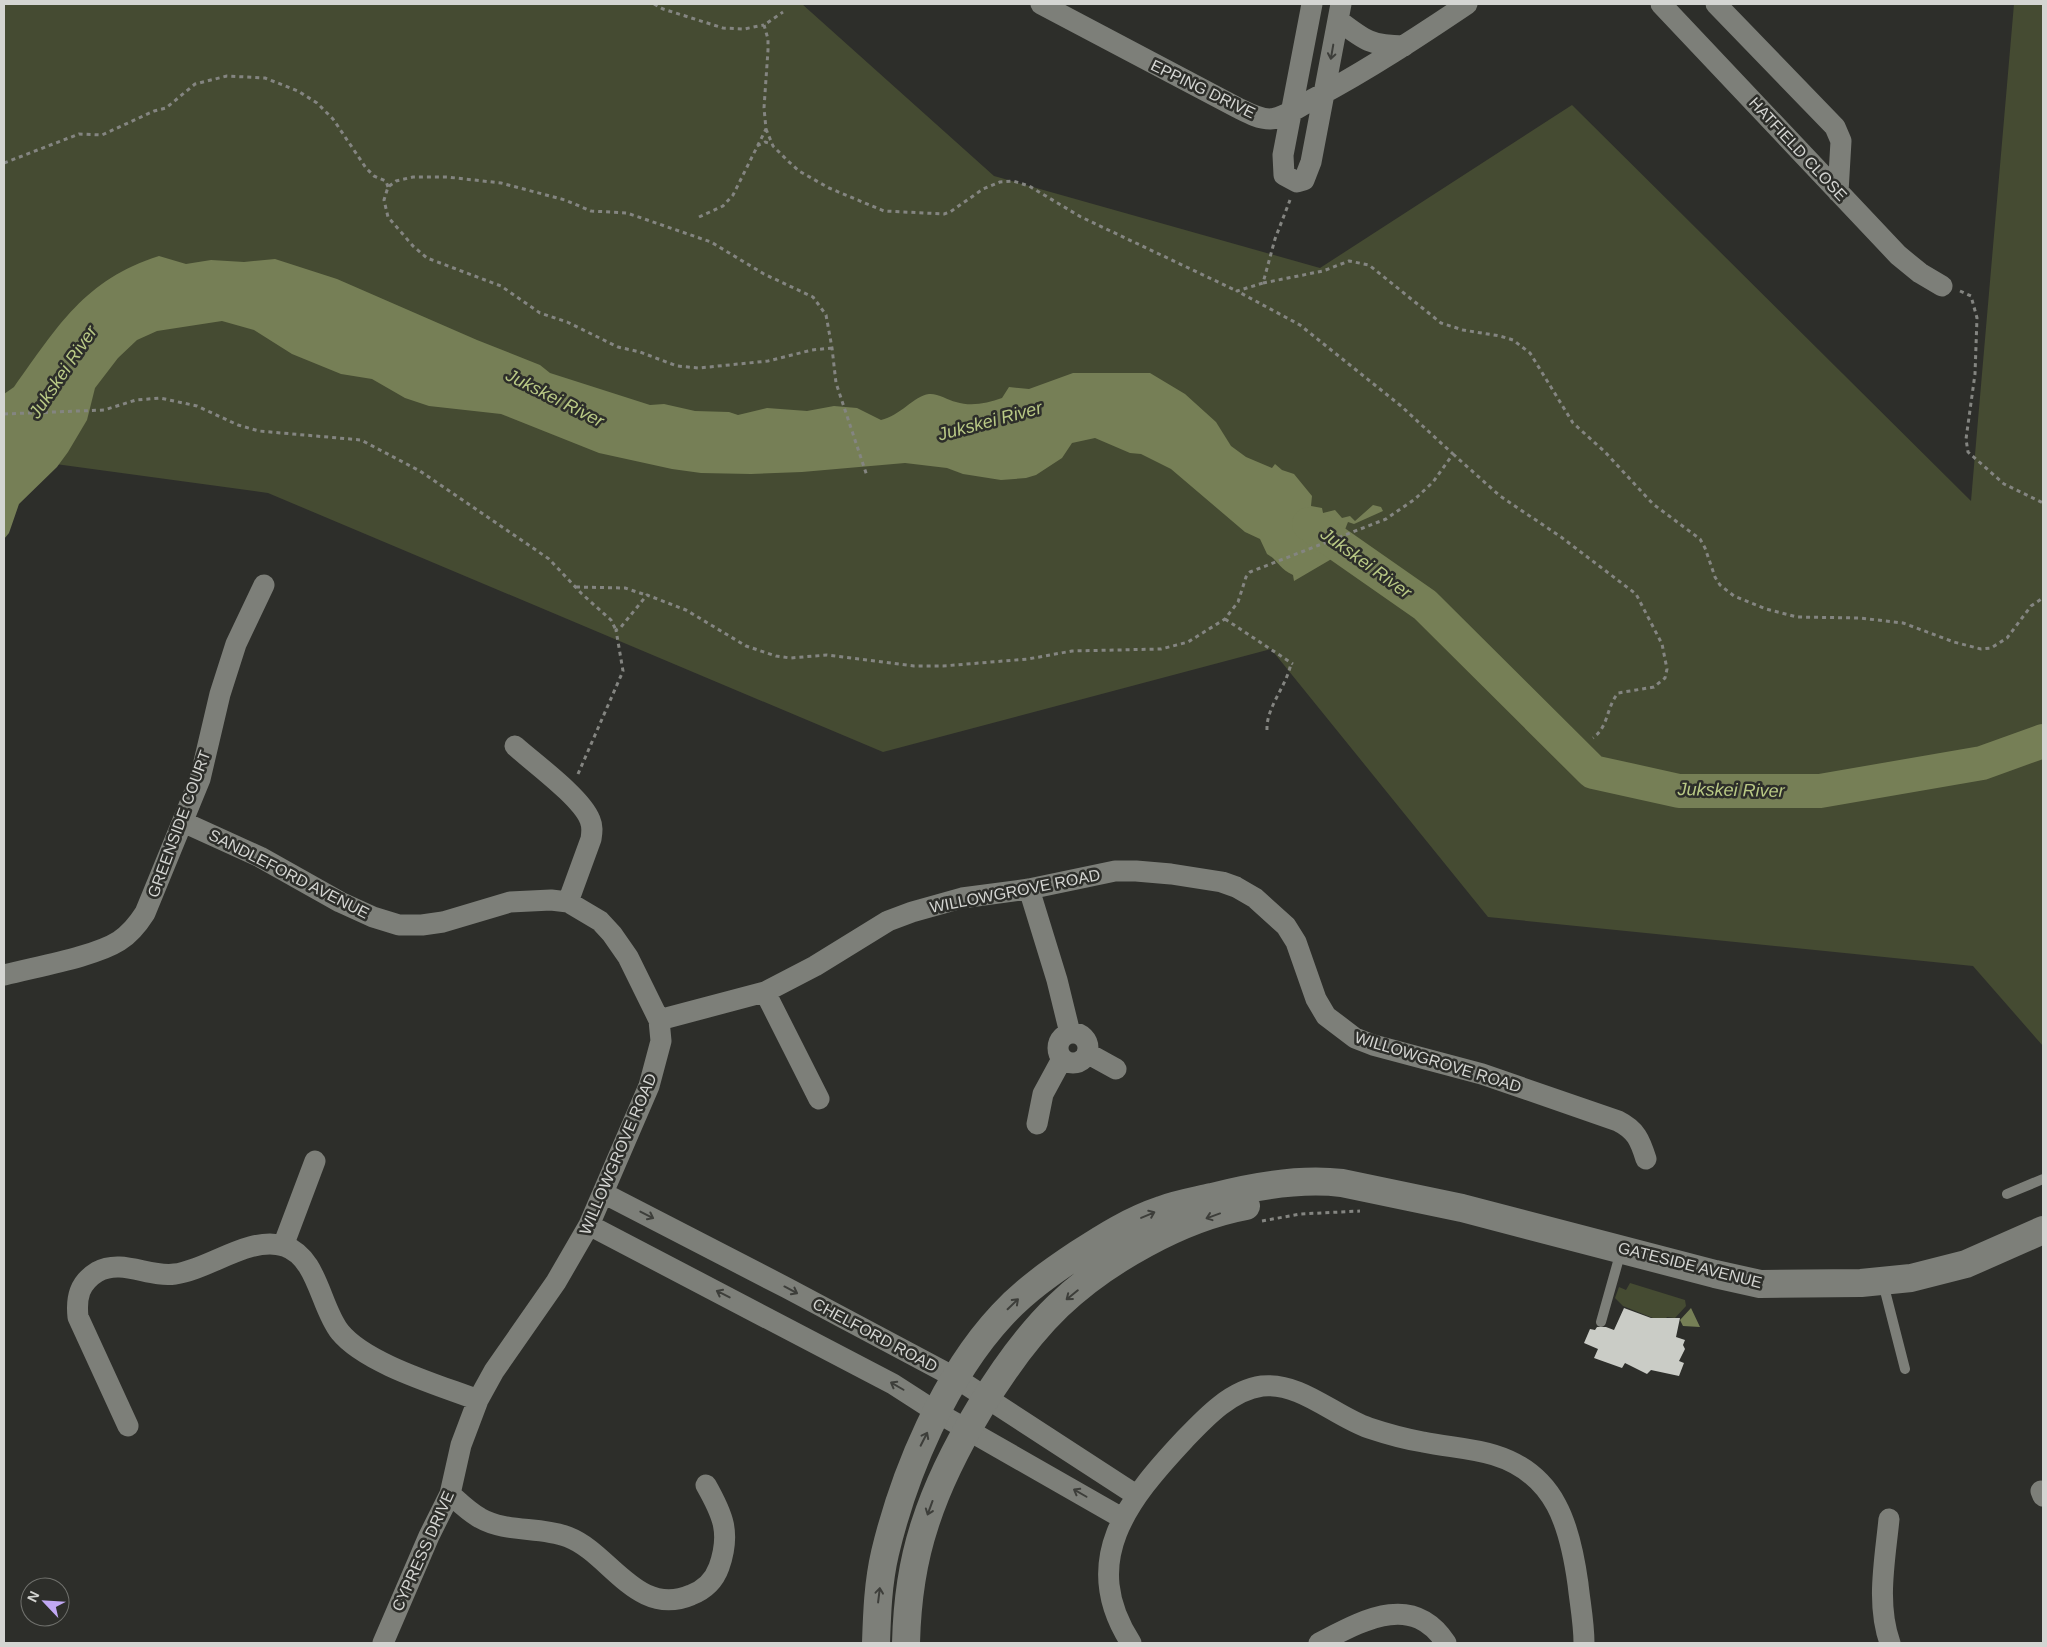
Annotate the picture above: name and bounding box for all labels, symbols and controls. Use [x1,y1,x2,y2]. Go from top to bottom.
one-way arrow [1326,43,1336,59]
street label: EPPING DRIVE [1148,56,1258,122]
street label: HATFIELD CLOSE [1746,94,1850,204]
water label: Jukskei River [24,321,102,423]
water label: Jukskei River [502,364,608,432]
water label: Jukskei River [935,397,1045,445]
water label: Jukskei River [1316,523,1416,603]
street label: GREENSIDE COURT [144,748,214,900]
water label: Jukskei River [1676,779,1786,801]
street label: SANDLEFORD AVENUE [206,826,372,922]
street label: WILLOWGROVE ROAD [928,866,1102,916]
street label: WILLOWGROVE ROAD [1353,1029,1523,1095]
street label: WILLOWGROVE ROAD [576,1071,660,1237]
one-way arrow [639,1210,654,1220]
one-way arrow [1140,1210,1155,1220]
one-way arrow [1205,1212,1221,1221]
street label: GATESIDE AVENUE [1616,1239,1764,1291]
one-way arrow [783,1286,798,1295]
one-way arrow [715,1289,730,1299]
one-way arrow [1065,1289,1078,1300]
street label: CHELFORD ROAD [810,1295,940,1375]
one-way arrow [1007,1298,1019,1310]
one-way arrow [890,1381,905,1391]
one-way arrow [920,1432,929,1447]
street label: CYPRESS DRIVE [389,1488,457,1614]
one-way arrow [1073,1488,1087,1498]
one-way arrow [925,1500,934,1516]
north arrow [20,1577,70,1627]
one-way arrow [874,1587,884,1603]
text: N [24,1589,43,1604]

